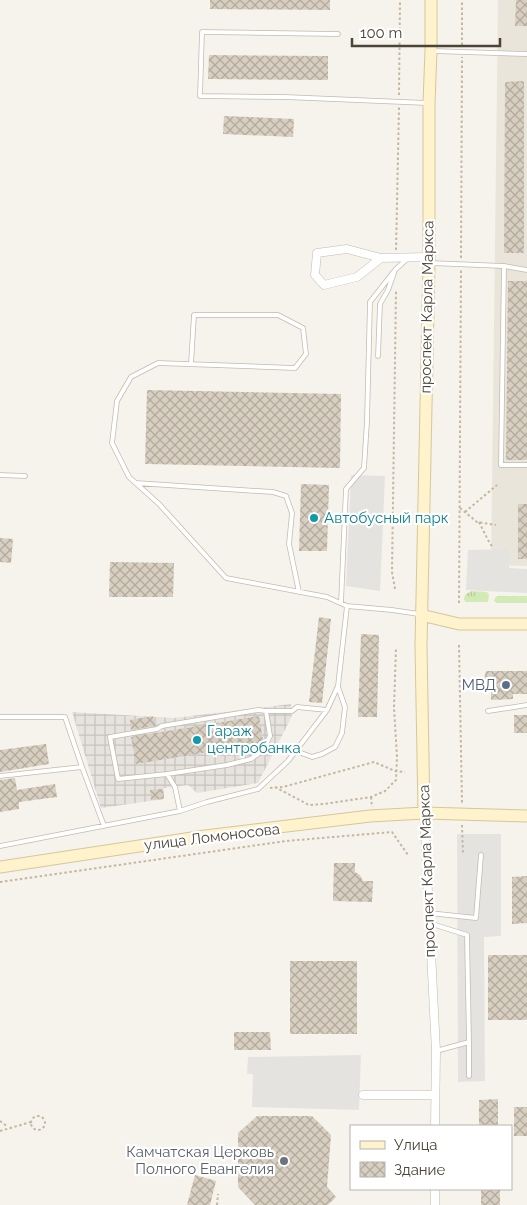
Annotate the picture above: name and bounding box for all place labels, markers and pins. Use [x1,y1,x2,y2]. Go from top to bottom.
place label: Автобусный парк [324,509,449,527]
marker: Автобусный парк [308,512,320,524]
place label: МВД [462,676,496,694]
marker: МВД [500,679,512,691]
place label: Гараж центробанка [207,722,301,757]
marker: Гараж центробанка [191,734,203,746]
place label: Камчатская Церковь Полного Евангелия [126,1143,274,1178]
marker: Камчатская Церковь Полного Евангелия [278,1155,290,1167]

